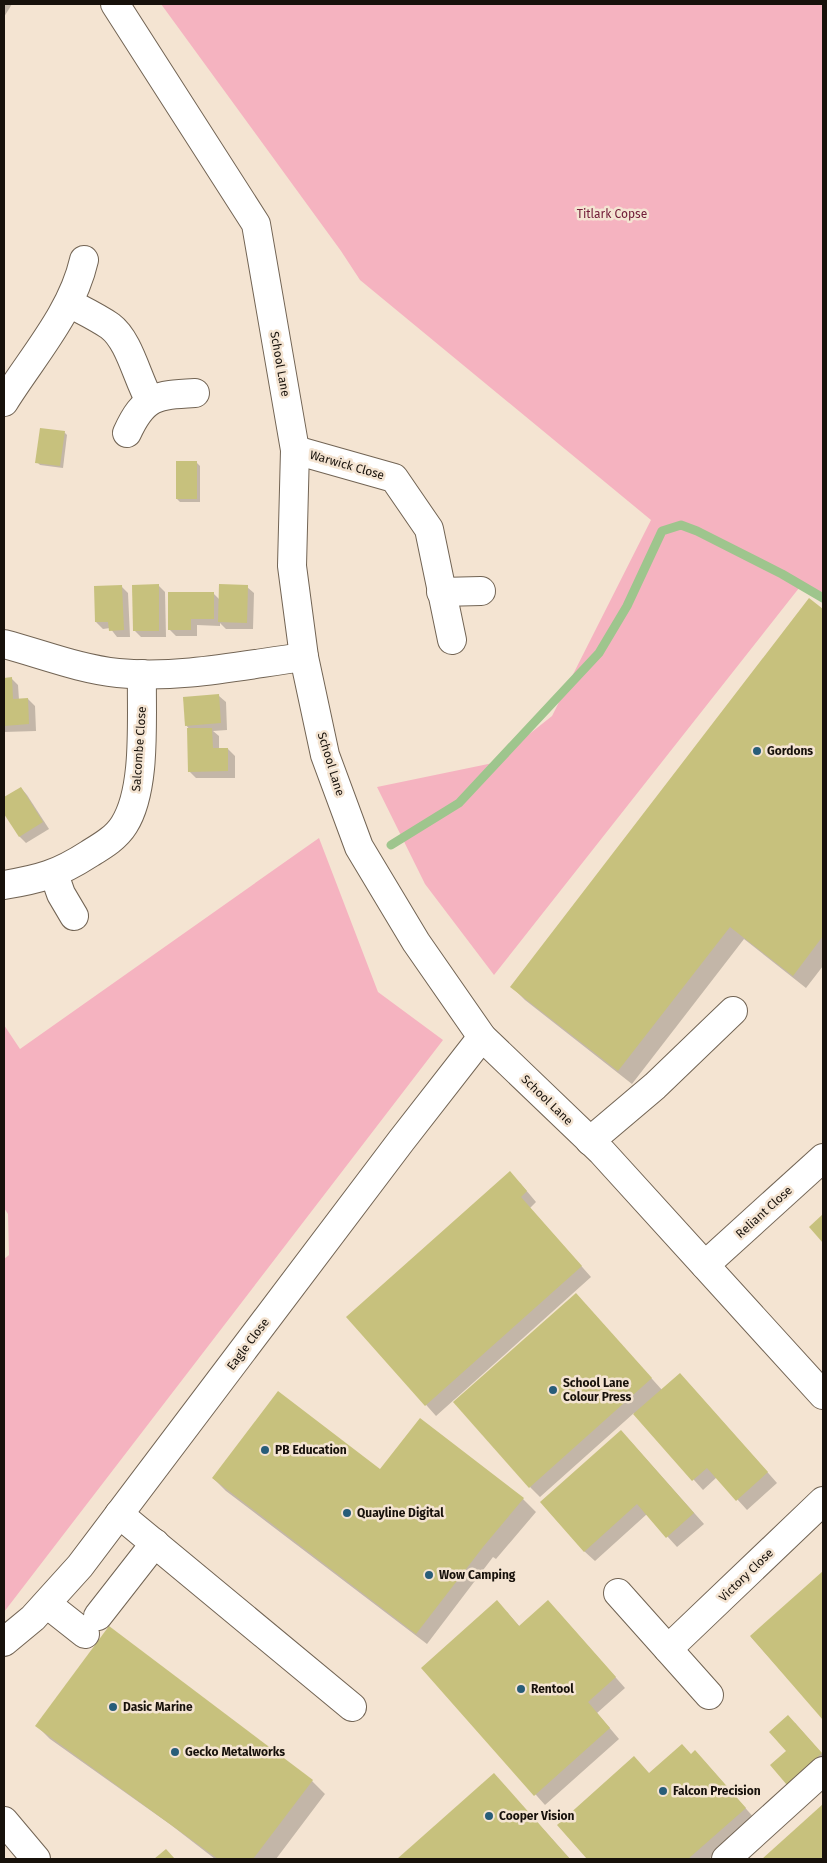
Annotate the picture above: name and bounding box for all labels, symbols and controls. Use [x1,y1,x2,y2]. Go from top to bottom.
park label: Titlark Copse [577,207,647,221]
street label: School Lane [267,330,293,398]
street label: Warwick Close [308,448,386,482]
street label: Salcombe Close [129,706,149,792]
street label: School Lane [315,730,347,798]
place label: Gordons [767,744,813,758]
marker: Gordons [751,745,763,757]
street label: School Lane [518,1072,576,1128]
street label: Reliant Close [733,1183,795,1241]
street label: Eagle Close [224,1315,272,1373]
place label: School Lane Colour Press [563,1376,631,1404]
marker: School Lane Colour Press [547,1384,559,1396]
place label: PB Education [275,1443,347,1457]
marker: PB Education [259,1444,271,1456]
place label: Quayline Digital [357,1506,444,1520]
marker: Quayline Digital [341,1507,353,1519]
street label: Victory Close [716,1546,776,1604]
place label: Wow Camping [439,1568,516,1582]
marker: Wow Camping [423,1569,435,1581]
place label: Rentool [531,1682,574,1696]
marker: Rentool [515,1683,527,1695]
place label: Dasic Marine [123,1700,193,1714]
marker: Dasic Marine [107,1701,119,1713]
place label: Gecko Metalworks [185,1745,285,1759]
marker: Gecko Metalworks [169,1746,181,1758]
place label: Falcon Precision [673,1784,761,1798]
marker: Falcon Precision [657,1785,669,1797]
place label: Cooper Vision [499,1809,575,1823]
marker: Cooper Vision [483,1810,495,1822]

